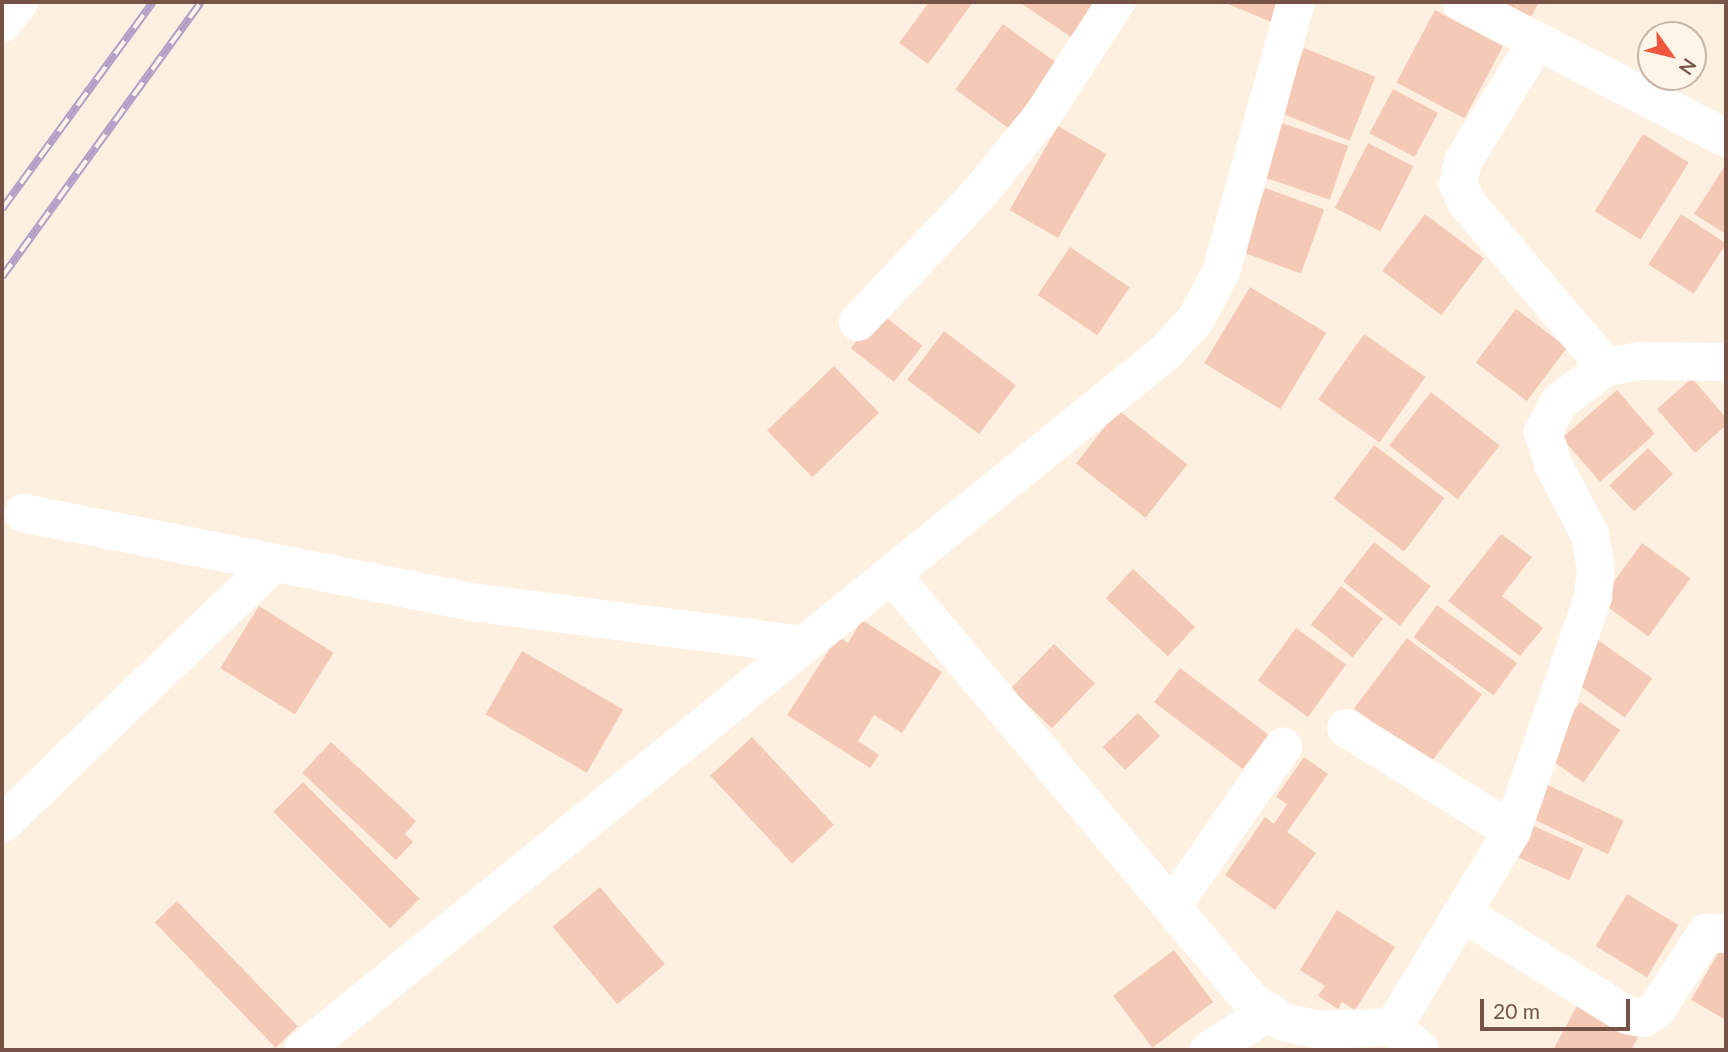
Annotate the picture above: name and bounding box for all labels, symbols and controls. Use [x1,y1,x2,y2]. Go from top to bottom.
north arrow [1637,21,1707,91]
text: N [1675,54,1702,79]
scale bar [1483,986,1634,1030]
text: 20 m [1493,998,1540,1023]

